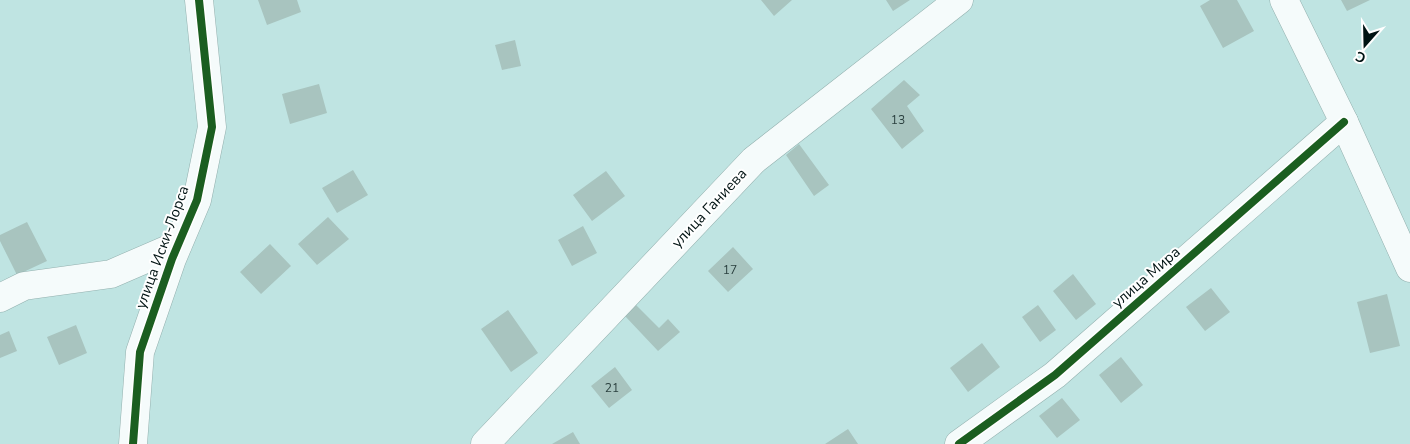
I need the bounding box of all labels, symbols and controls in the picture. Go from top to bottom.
north arrow [1340,20,1390,70]
text: С [1353,46,1368,67]
house number: 13 [891,112,905,128]
street label: улица Ганиева [667,164,751,252]
street label: улица Иски-Лорса [130,183,194,311]
street label: улица Мира [1108,242,1184,312]
house number: 17 [723,262,737,278]
house number: 21 [605,380,619,396]

